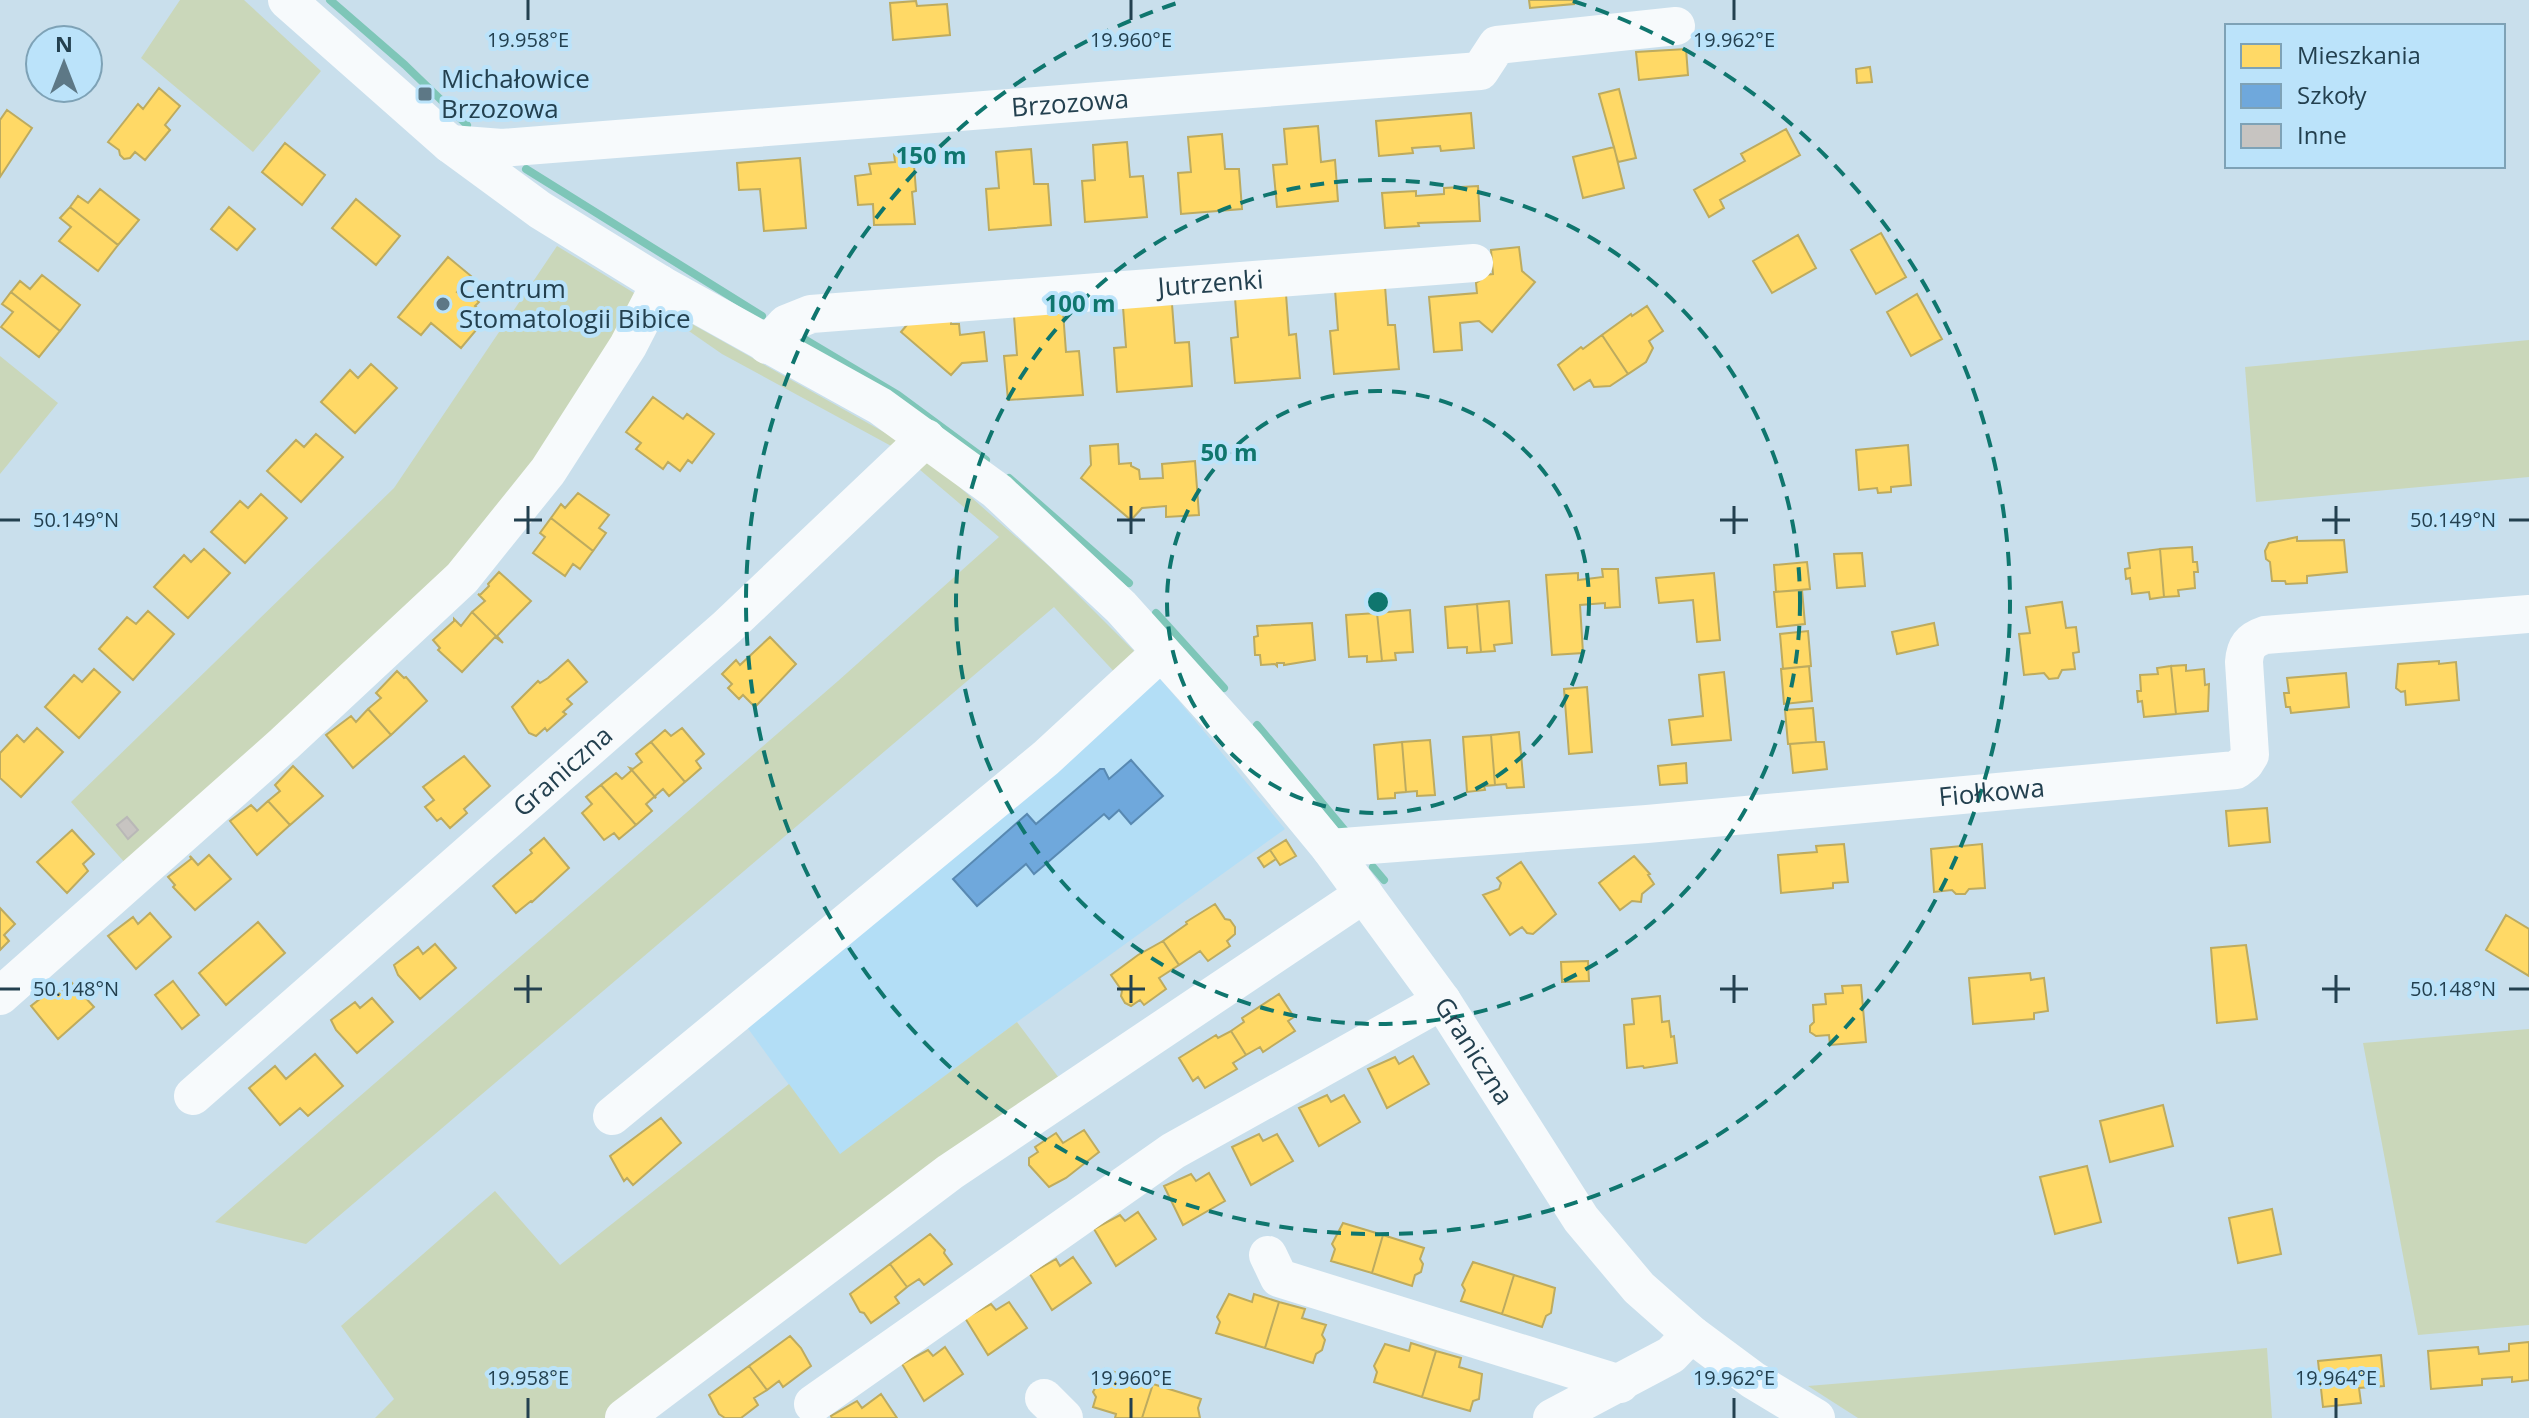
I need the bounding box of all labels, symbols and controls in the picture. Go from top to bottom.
north arrow [24,24,104,104]
legend [2225,24,2505,168]
text: 19.958°E [487,26,569,53]
text: 19.960°E [1090,26,1172,53]
text: 19.962°E [1693,26,1775,53]
text: N [55,28,73,58]
text: Mieszkania [2297,38,2421,71]
place label: Michałowice Brzozowa [441,60,590,126]
text: Szkoły [2297,78,2368,111]
street label: Brzozowa [1010,80,1130,125]
marker: Michałowice Brzozowa [416,85,434,103]
text: Inne [2297,118,2347,151]
text: 150 m [896,138,966,171]
street label: Jutrzenki [1153,260,1265,305]
place label: Centrum Stomatologii Bibice [459,270,691,336]
text: 100 m [1045,286,1115,319]
marker: Centrum Stomatologii Bibice [434,295,452,313]
text: 50 m [1200,435,1258,468]
text: 50.149°N [33,506,119,533]
text: 50.149°N [2410,506,2496,533]
centre of rings [1364,588,1392,616]
street label: Graniczna [504,717,620,824]
street label: Fiołkowa [1937,769,2046,814]
text: 50.148°N [33,975,119,1002]
text: 50.148°N [2410,975,2496,1002]
street label: Graniczna [1427,989,1523,1111]
text: 19.958°E [487,1364,569,1391]
text: 19.960°E [1090,1364,1172,1391]
text: 19.962°E [1693,1364,1775,1391]
text: 19.964°E [2295,1364,2377,1391]

